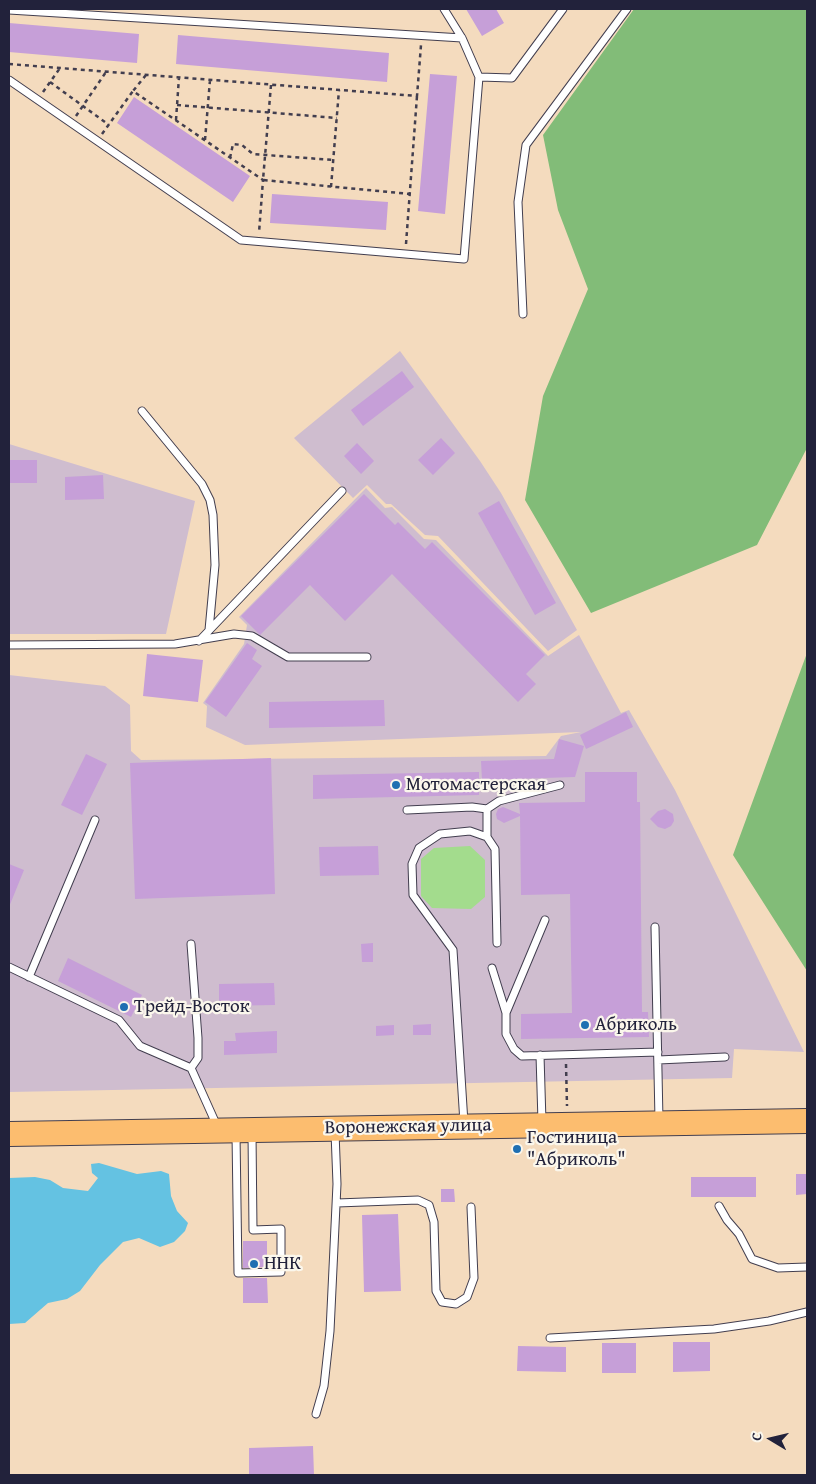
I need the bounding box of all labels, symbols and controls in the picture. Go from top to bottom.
place label: Мотомастерская [406,774,546,796]
marker: Мотомастерская [390,779,402,791]
place label: Трейд-Восток [134,996,250,1018]
marker: Трейд-Восток [118,1001,130,1013]
place label: Абриколь [595,1014,677,1036]
marker: Абриколь [579,1019,591,1031]
street label: Воронежская улица [324,1114,492,1140]
place label: Гостиница "Абриколь" [527,1127,626,1171]
marker: Гостиница "Абриколь" [511,1143,523,1155]
place label: ННК [264,1253,301,1275]
marker: ННК [248,1258,260,1270]
north arrow [746,1414,796,1464]
text: С [746,1431,767,1442]

